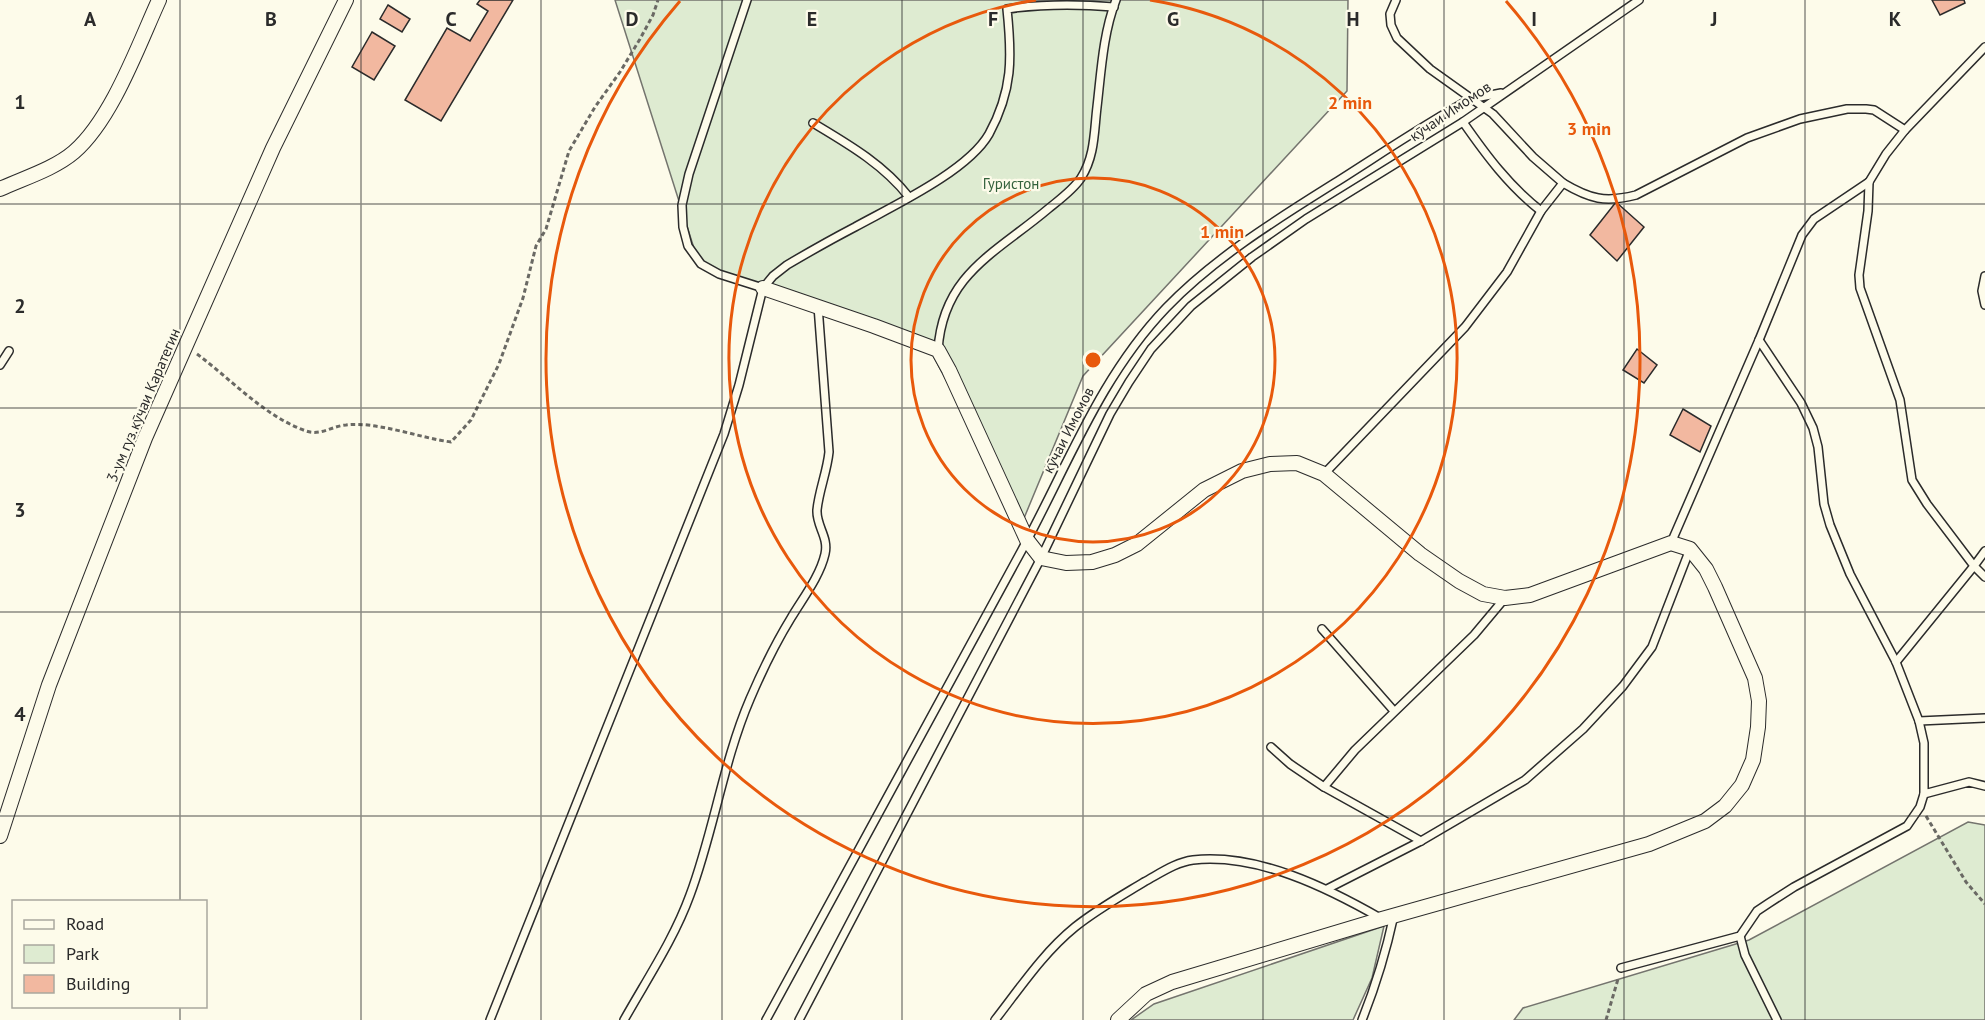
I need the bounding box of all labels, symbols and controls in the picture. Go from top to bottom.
text: A [84,6,97,32]
text: B [265,6,277,32]
text: C [445,6,457,32]
text: D [626,6,639,32]
text: E [807,6,817,32]
text: F [988,6,998,32]
text: G [1167,6,1179,32]
text: H [1346,6,1360,32]
text: I [1531,6,1537,32]
text: J [1710,6,1717,32]
text: K [1889,6,1902,32]
street label: кӯчаи Имомов [1406,77,1494,145]
text: 1 [14,89,26,115]
text: 2 min [1328,91,1372,114]
text: 3 min [1567,117,1611,140]
park label: Гуристон [983,174,1039,193]
text: 1 min [1200,220,1244,243]
text: 2 [14,293,26,319]
street label: 3-ум гуз.кӯчаи Каратегин [102,325,184,485]
centre of rings [1083,350,1103,370]
street label: кӯчаи Имомов [1038,384,1098,476]
text: 3 [14,497,26,523]
text: 4 [14,701,26,727]
legend [12,900,207,1008]
text: Road [66,912,104,935]
text: Park [66,942,99,965]
text: Building [66,972,130,995]

